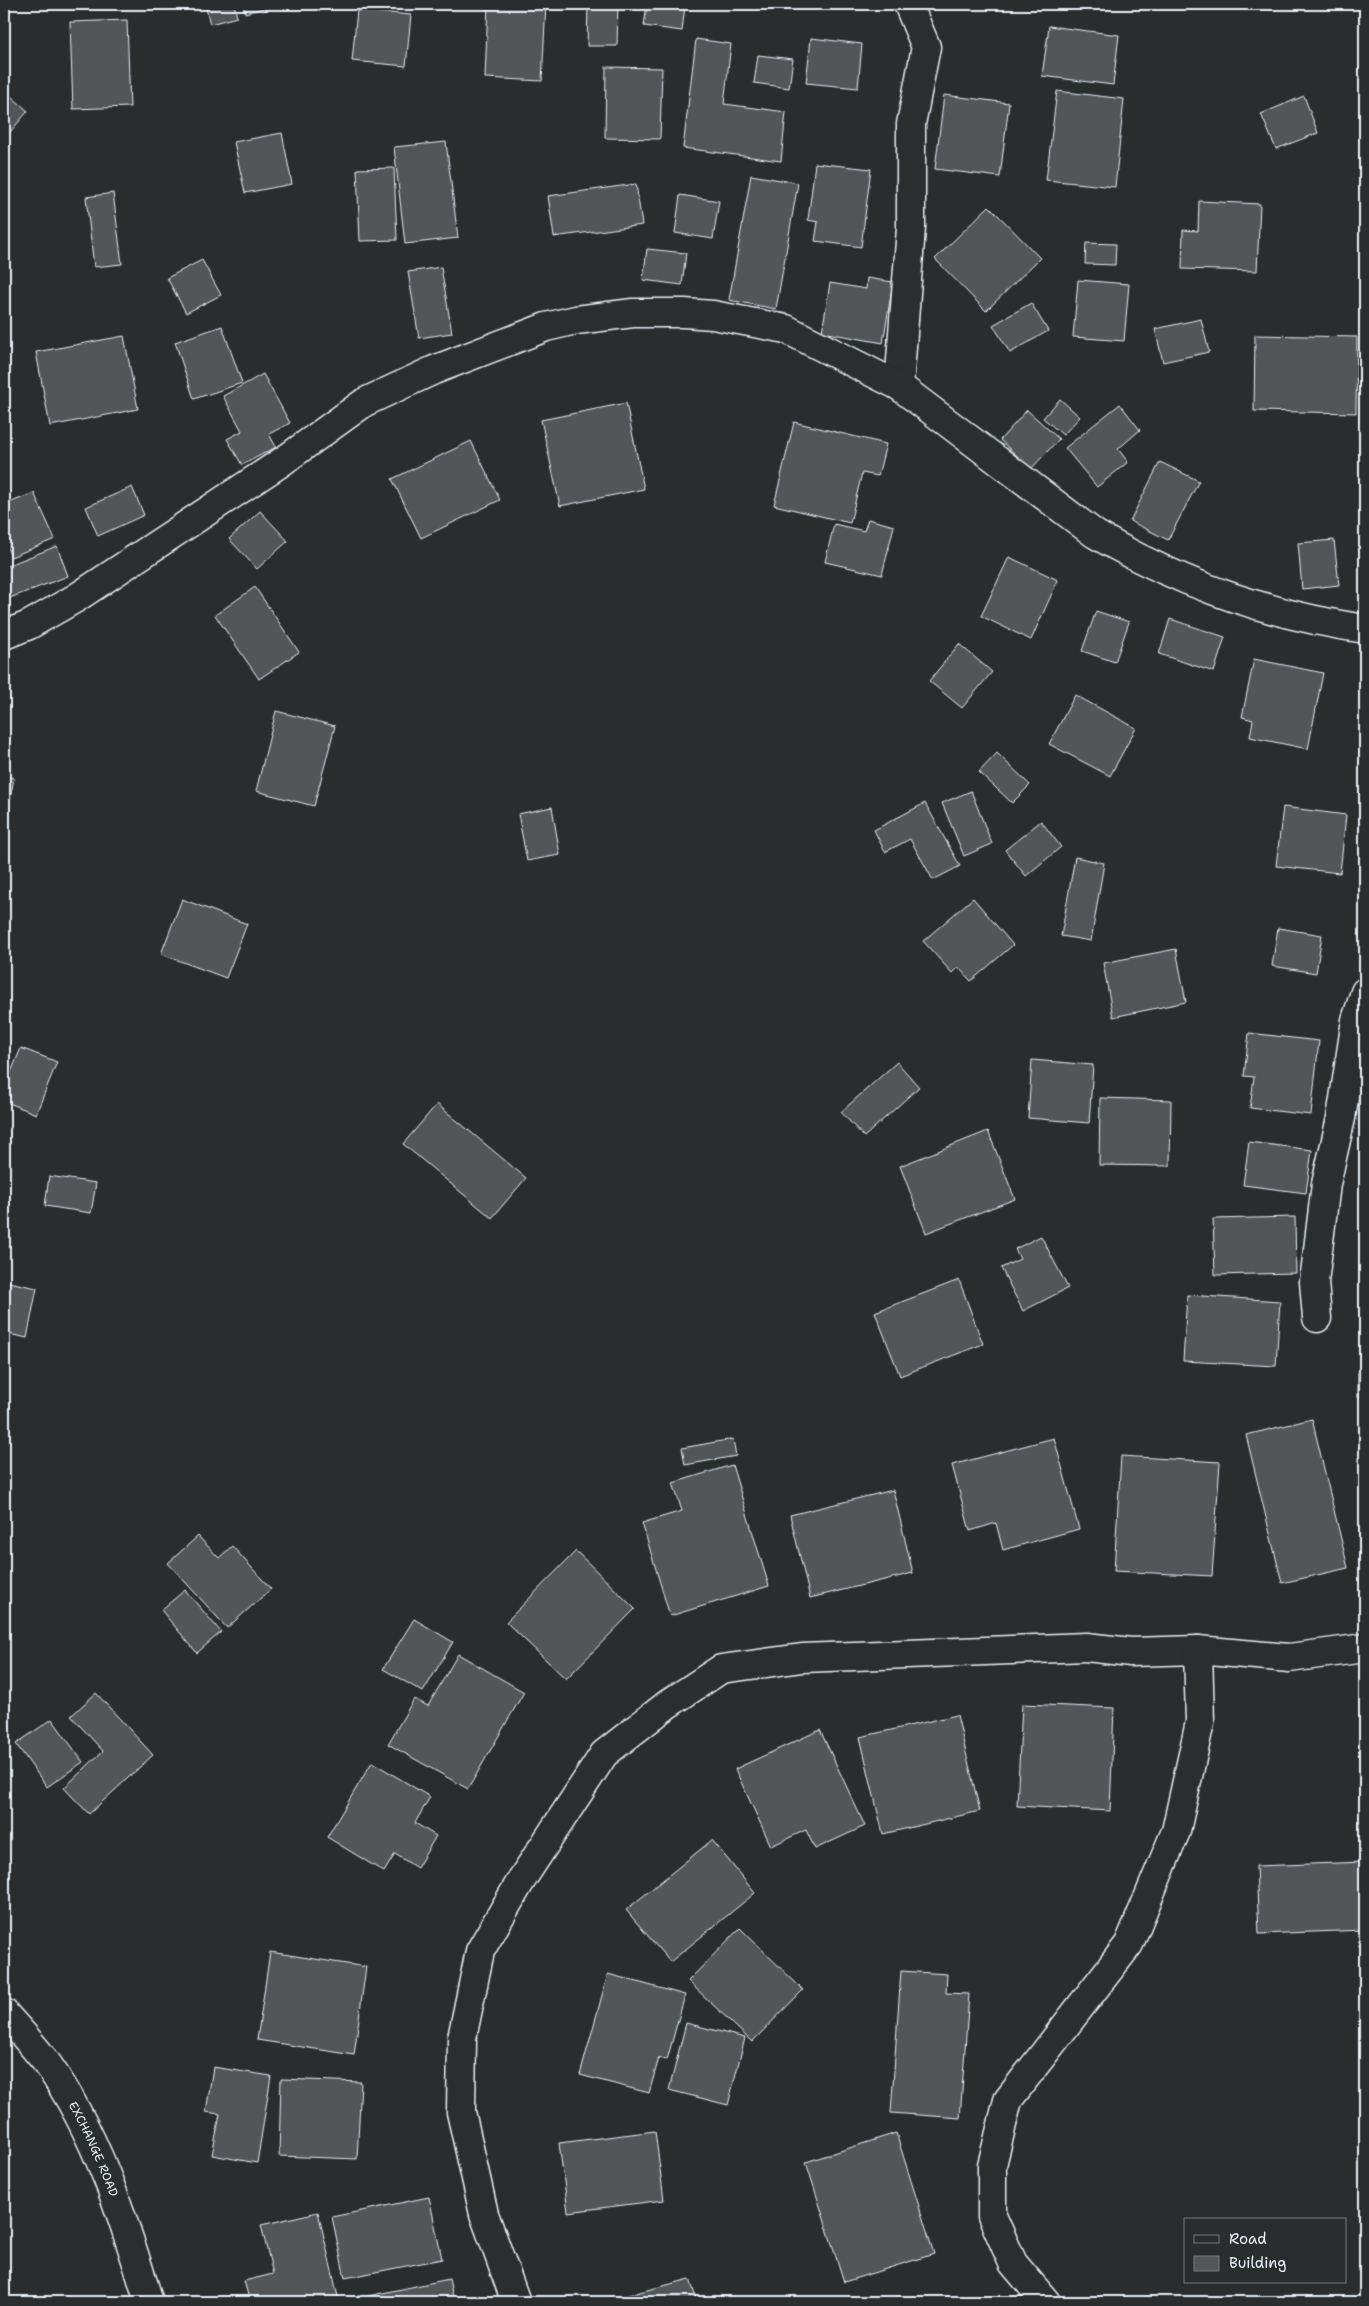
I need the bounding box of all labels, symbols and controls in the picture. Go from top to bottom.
street label: EXCHANGE ROAD [65,2099,122,2199]
legend [1184,2218,1346,2284]
text: Road [1229,2229,1267,2249]
text: Building [1229,2253,1286,2273]

